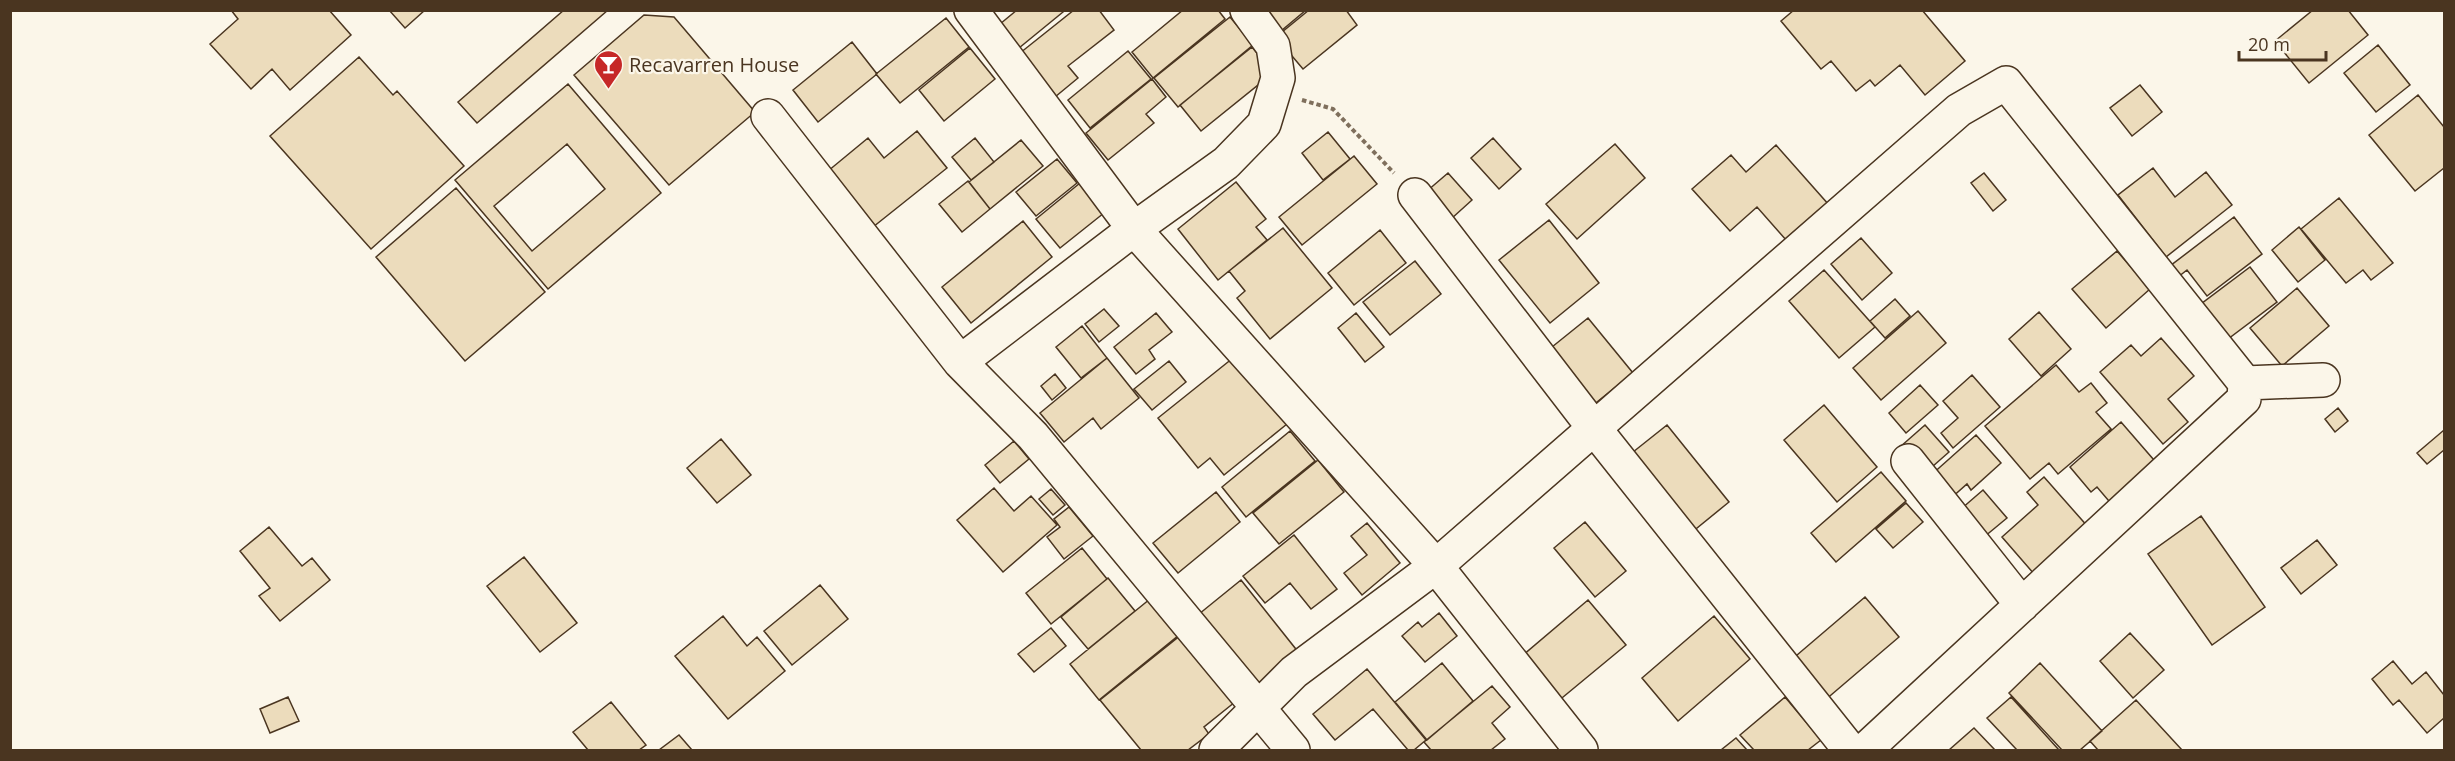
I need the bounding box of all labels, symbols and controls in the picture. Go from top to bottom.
scale bar [2239,24,2326,62]
text: 20 m [2248,32,2290,56]
bar icon: Recavarren House [592,48,624,90]
place label: Recavarren House [629,51,799,78]

